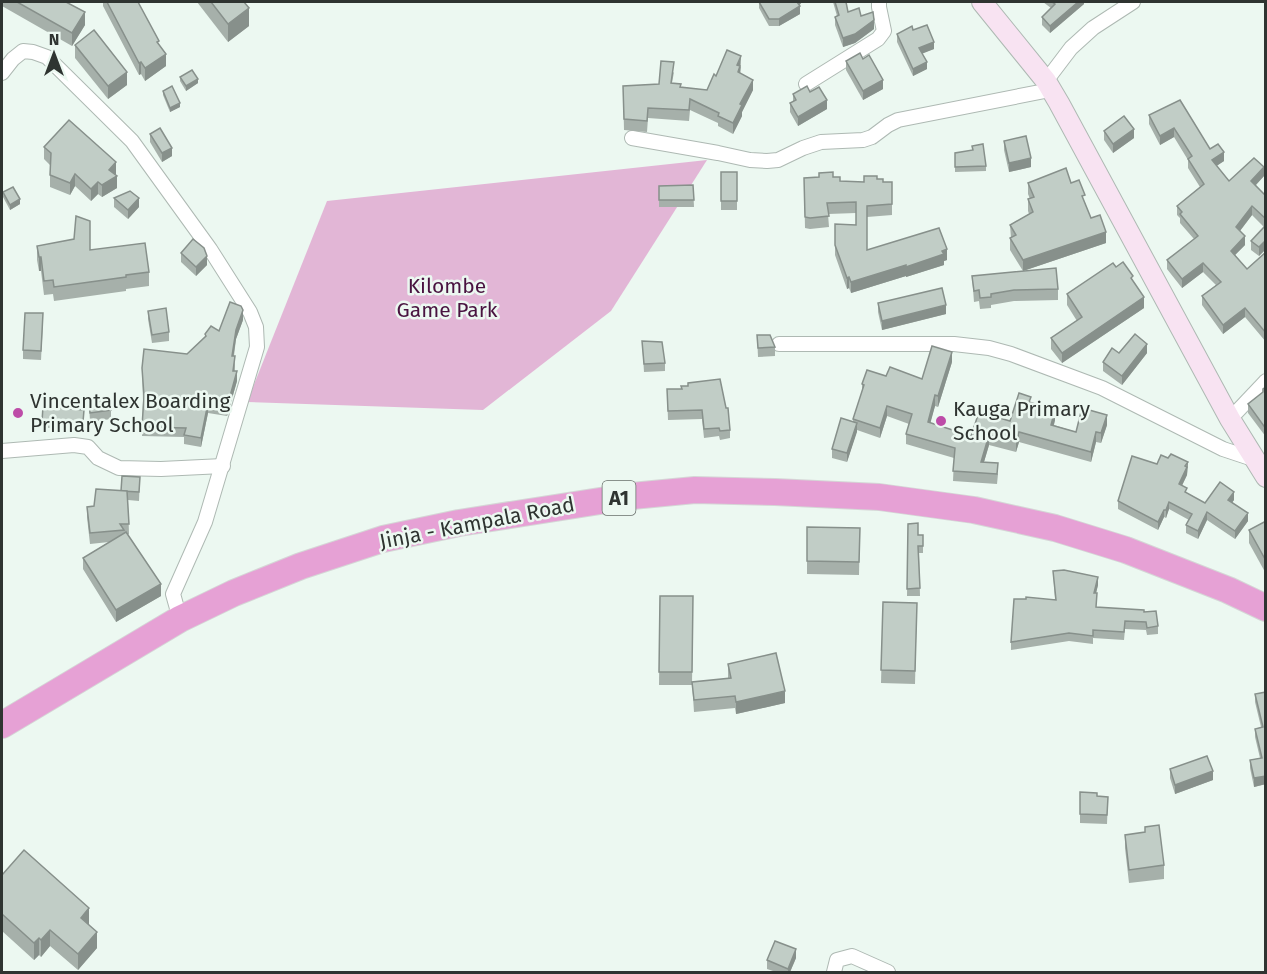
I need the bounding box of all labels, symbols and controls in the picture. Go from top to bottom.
north arrow [24,24,84,84]
text: N [49,30,59,49]
park label: Kilombe Game Park [396,273,498,323]
place label: Vincentalex Boarding Primary School [30,388,230,438]
place label: Kauga Primary School [953,396,1091,446]
marker: Vincentalex Boarding Primary School [11,406,25,420]
marker: Kauga Primary School [934,414,948,428]
road number: A1 [602,481,636,515]
street label: Jinja - Kampala Road [377,491,577,555]

